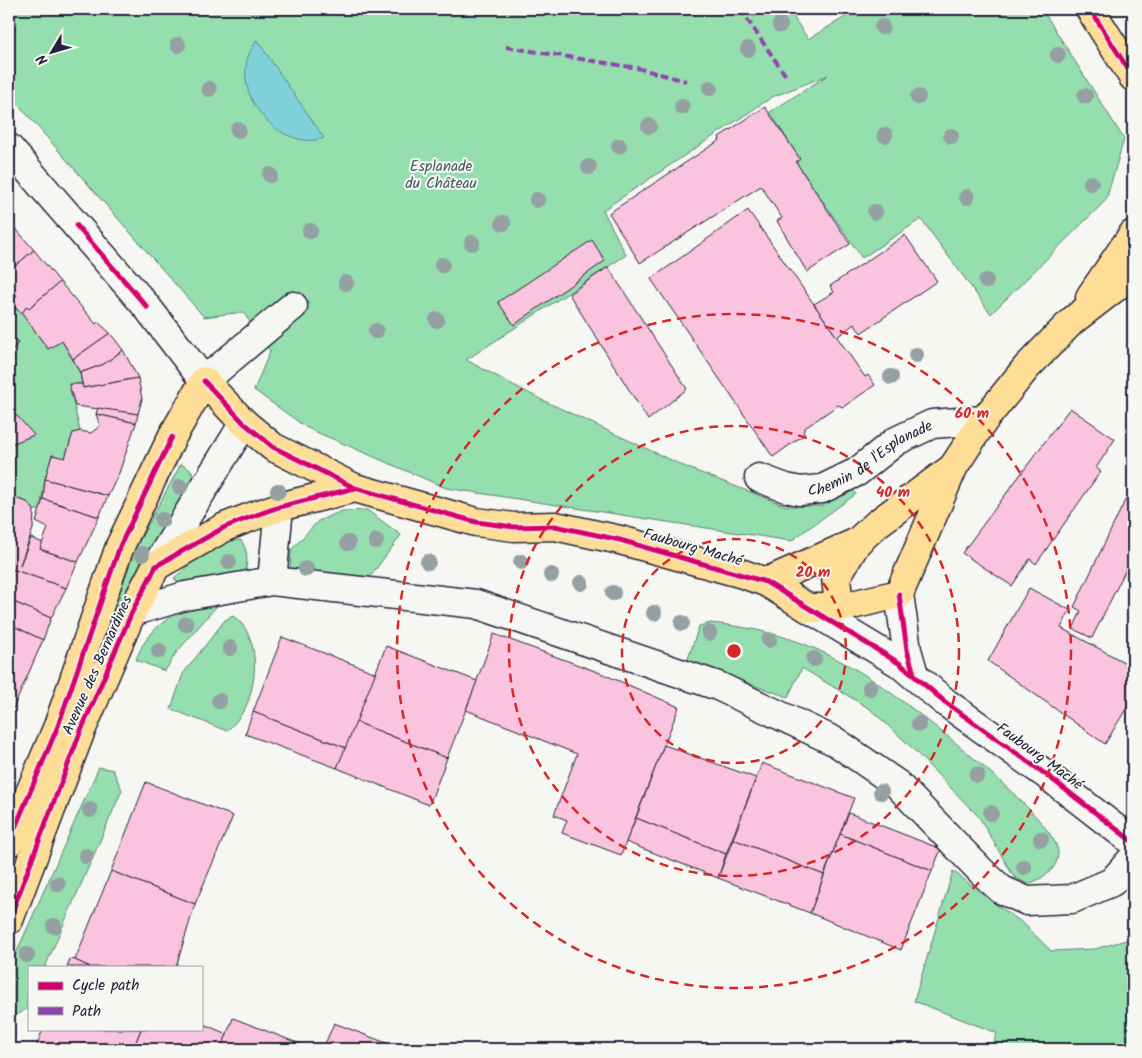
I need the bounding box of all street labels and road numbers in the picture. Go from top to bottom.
street label: Chemin de l'Esplanade [807,414,937,503]
street label: Faubourg Maché [640,522,747,574]
street label: Avenue des Bernardines [56,591,140,739]
street label: Faubourg Maché [991,717,1089,797]

